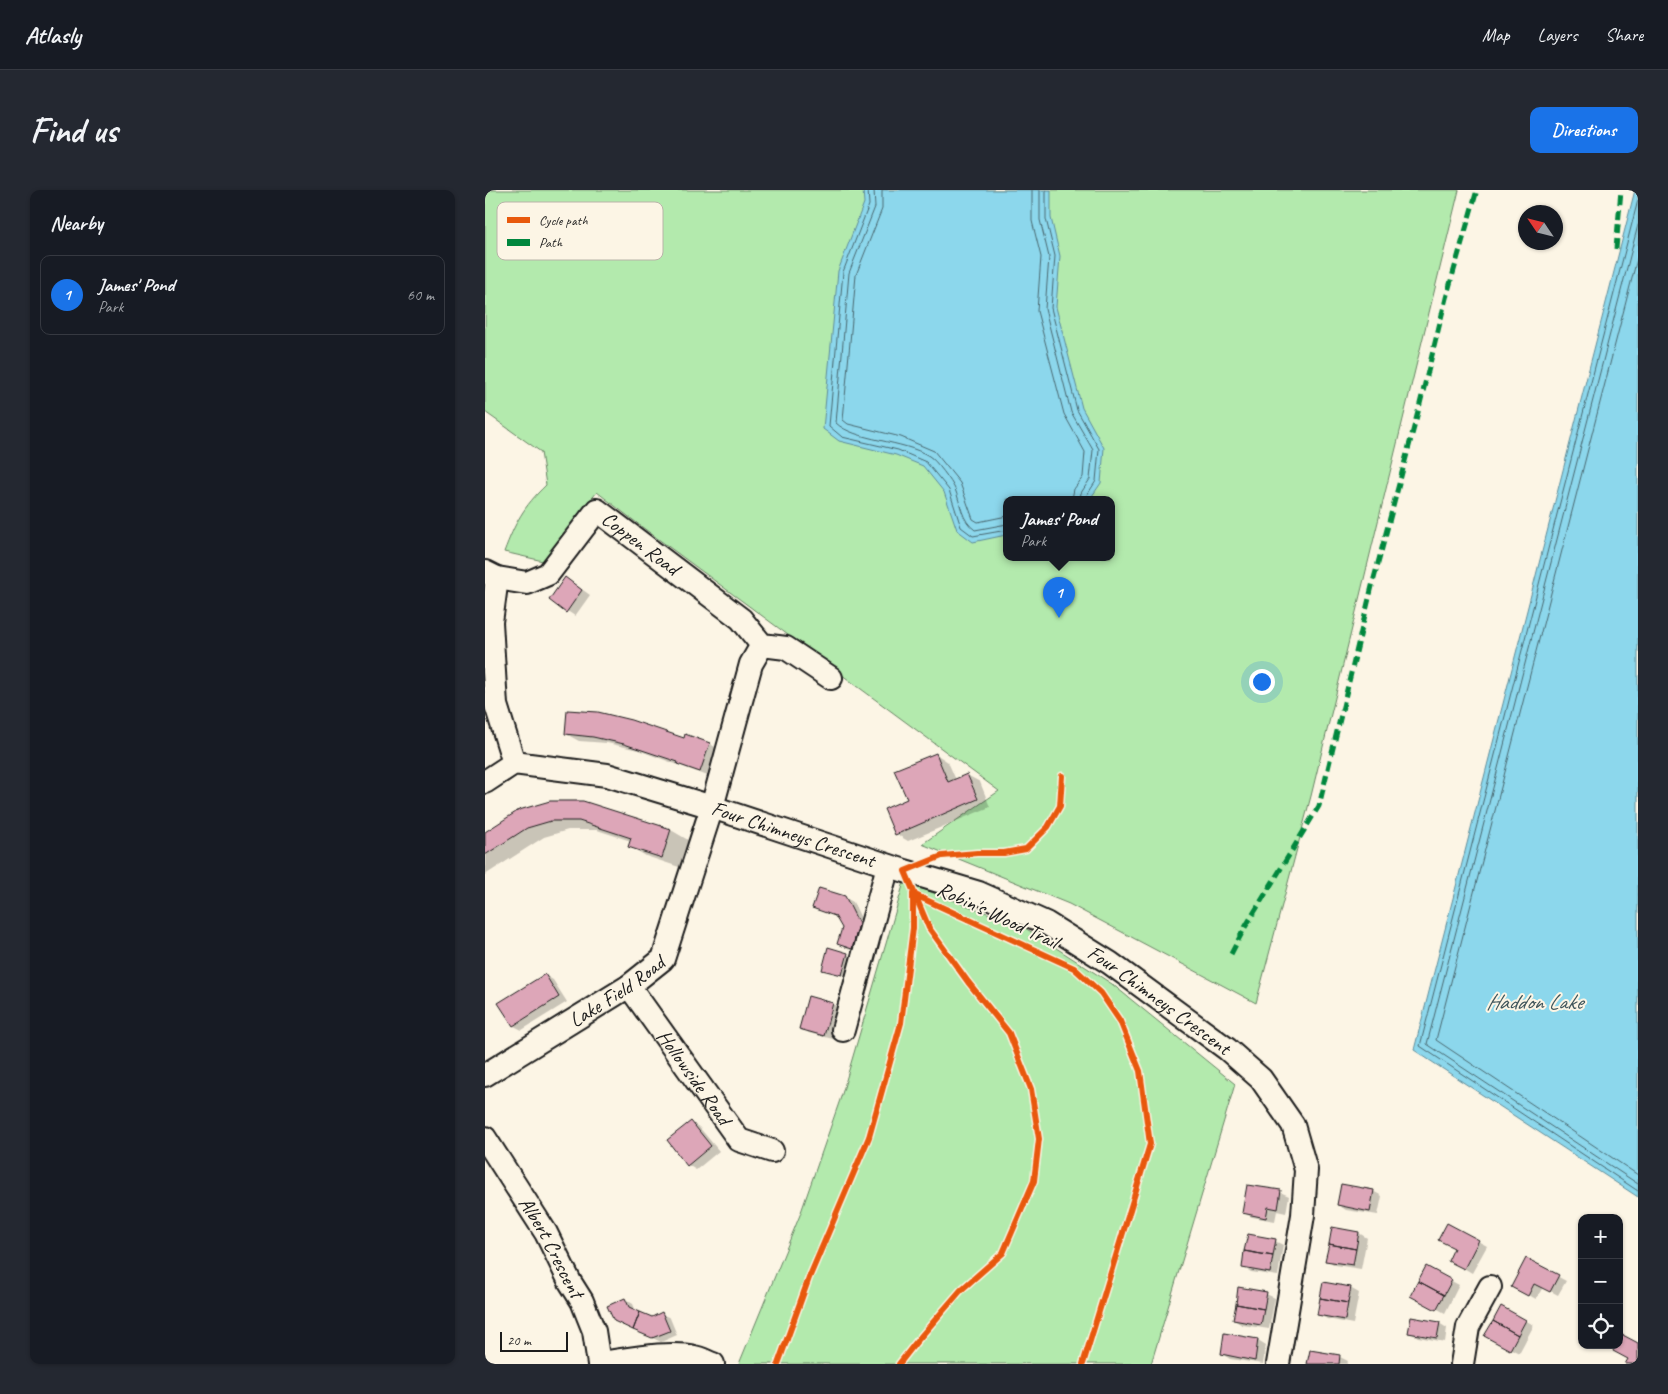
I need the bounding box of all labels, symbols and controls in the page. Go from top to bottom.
text: Atlasly [25,20,81,50]
text: Map [1482,24,1510,46]
text: Layers [1538,24,1577,46]
text: Share [1605,24,1643,46]
button: Directions [1530,107,1638,153]
text: Find us [30,108,117,153]
legend [497,202,663,260]
north arrow [1518,205,1563,250]
text: Nearby [50,210,103,236]
text: Cycle path [539,212,588,229]
text: Path [539,234,563,251]
text: James' Pond [98,273,174,297]
text: 1 [63,285,71,305]
text: 60 m [407,285,434,305]
text: Park [98,297,123,317]
popup [1003,496,1115,561]
street label: Coppen Road [597,505,688,583]
text: James' Pond [1021,507,1097,531]
text: Park [1021,531,1046,551]
pin: 1 [1043,577,1075,618]
your location [1249,669,1275,695]
street label: Four Chimneys Crescent [708,795,880,874]
street label: Robin's Wood Trail [933,876,1066,956]
street label: Four Chimneys Crescent [1083,939,1238,1062]
street label: Lake Field Road [564,948,673,1033]
water label: Haddon Lake [1486,988,1586,1016]
street label: Hollowside Road [651,1024,739,1132]
street label: Albert Crescent [513,1192,591,1305]
map controls [1578,1214,1623,1349]
button: + [1578,1214,1623,1259]
button: − [1578,1259,1623,1304]
button: locate [1578,1304,1623,1349]
scale bar [500,1329,567,1352]
text: 20 m [507,1332,531,1349]

